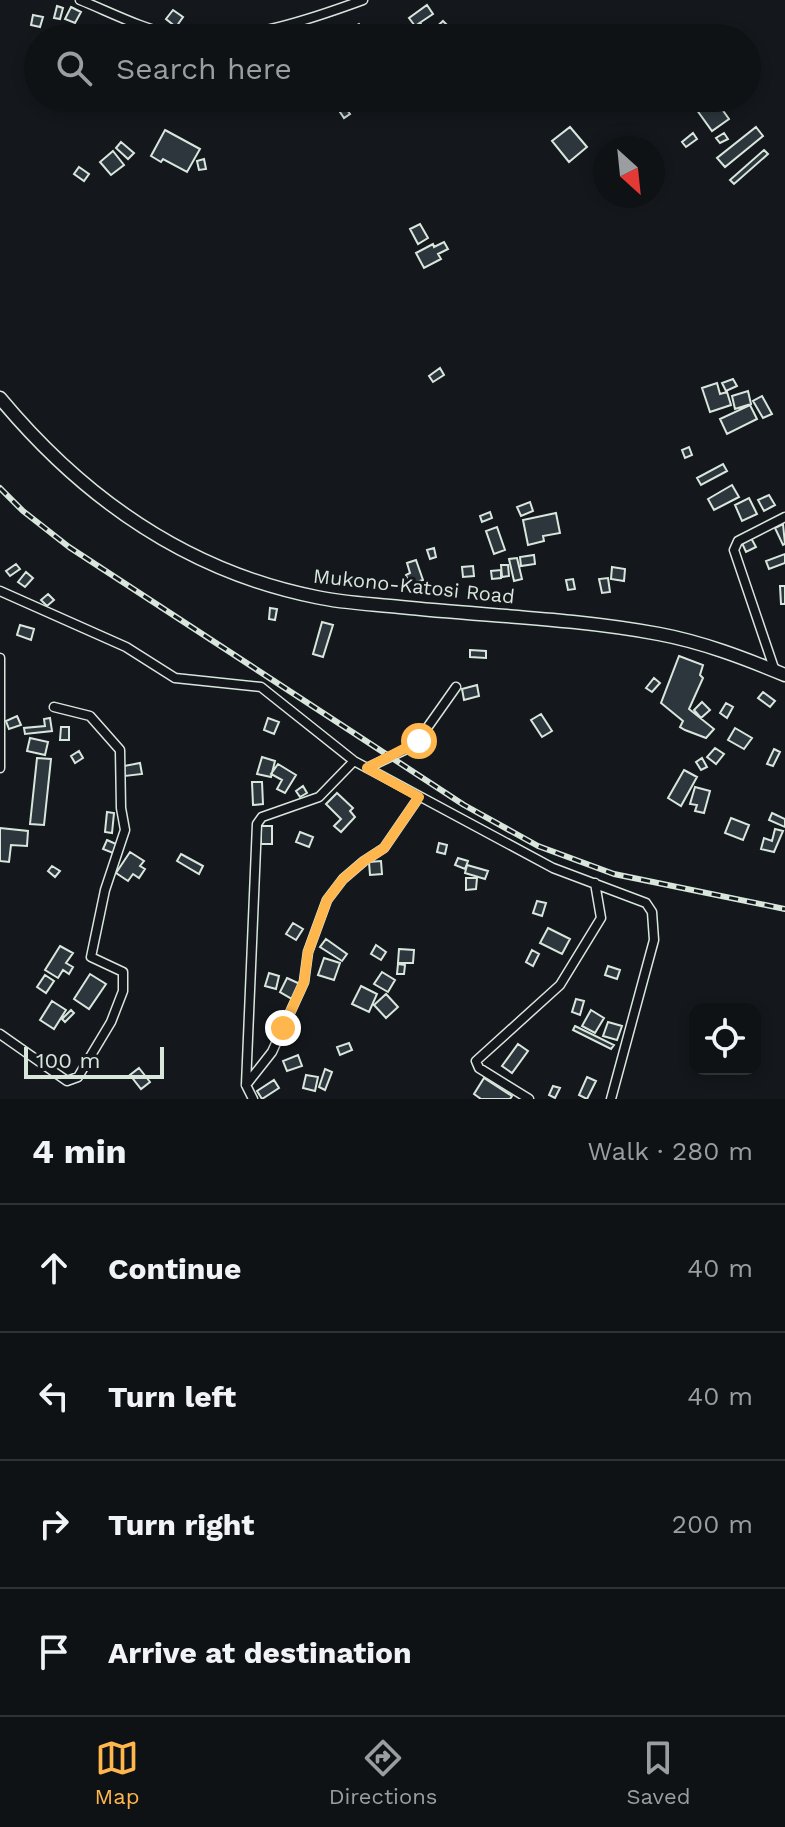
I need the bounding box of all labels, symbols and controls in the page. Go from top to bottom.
search box [24,24,761,112]
icon: search [52,46,96,90]
text: Search here [116,51,292,86]
north arrow [593,136,665,208]
street label: Mukono-Katosi Road [312,563,516,609]
route start [401,723,437,759]
map controls [689,1003,761,1075]
button: locate [689,1003,761,1075]
route end [265,1010,301,1046]
scale bar [24,1043,164,1079]
text: 100 m [36,1048,100,1073]
text: 4 min [32,1131,127,1171]
text: Walk · 280 m [588,1136,753,1166]
icon: ahead [32,1246,76,1290]
text: Continue [108,1251,241,1286]
text: 40 m [687,1253,753,1283]
icon: left [32,1374,76,1418]
text: Turn left [108,1379,236,1414]
text: 40 m [687,1381,753,1411]
icon: right [32,1502,76,1546]
text: Turn right [108,1507,254,1542]
text: 200 m [672,1509,753,1539]
icon: arrive [32,1630,76,1674]
text: Arrive at destination [108,1635,412,1670]
tab: Map [95,1736,139,1809]
tab: Directions [329,1736,437,1809]
tab: Saved [627,1736,690,1809]

